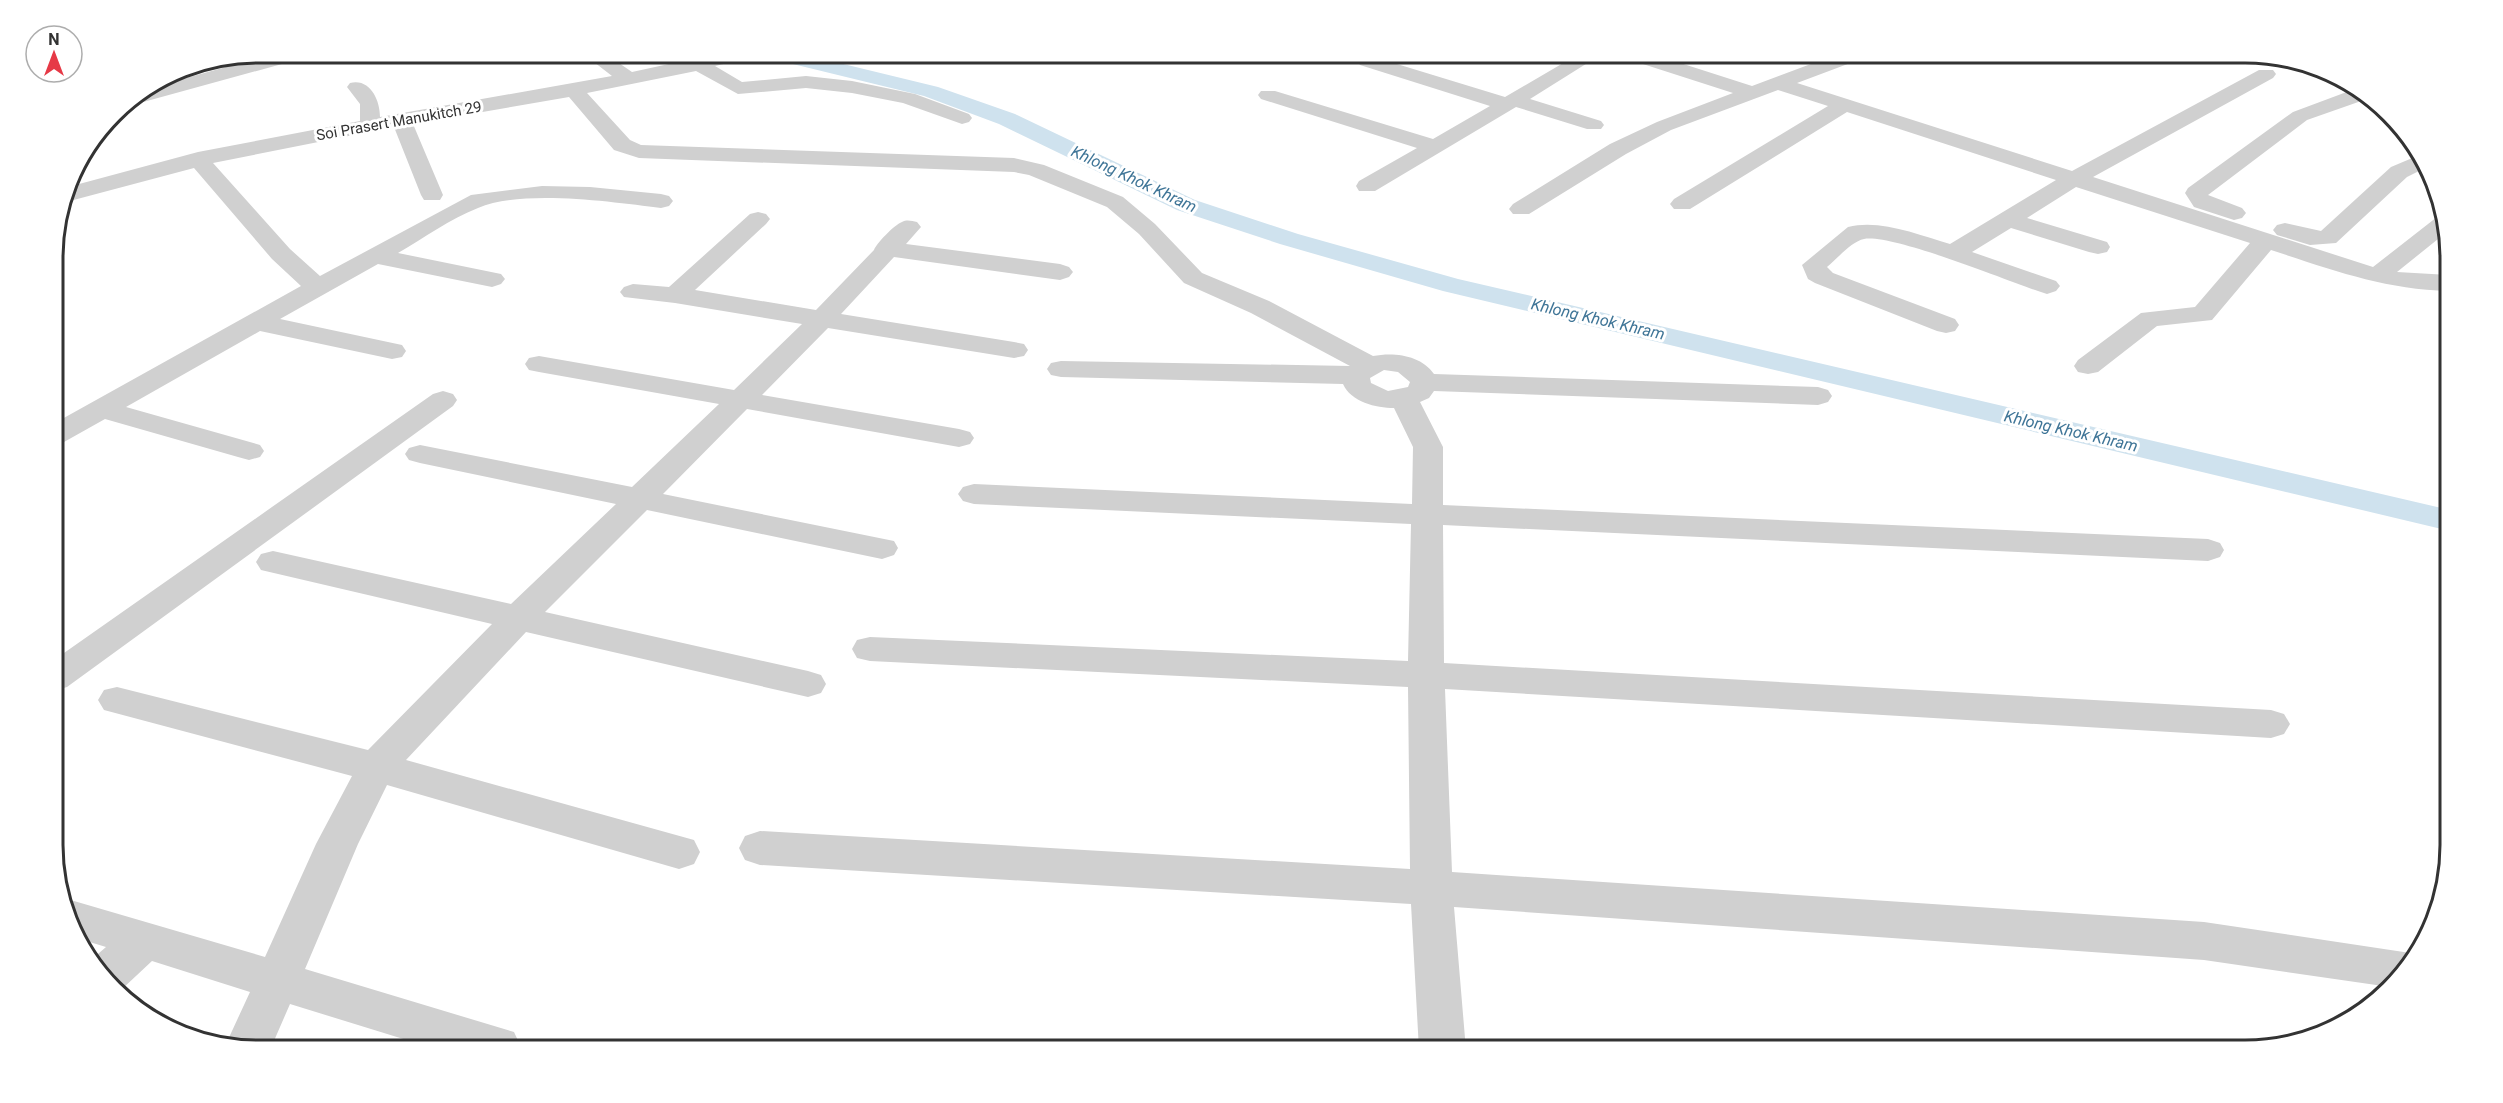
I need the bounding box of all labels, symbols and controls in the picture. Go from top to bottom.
north arrow [24,24,84,84]
text: N [48,30,60,49]
street label: Soi Prasert Manukitch 29 [315,98,483,144]
water label: Khlong Khok Khram [1068,142,1200,216]
water label: Khlong Khok Khram [1529,294,1667,344]
water label: Khlong Khok Khram [2002,406,2140,456]

